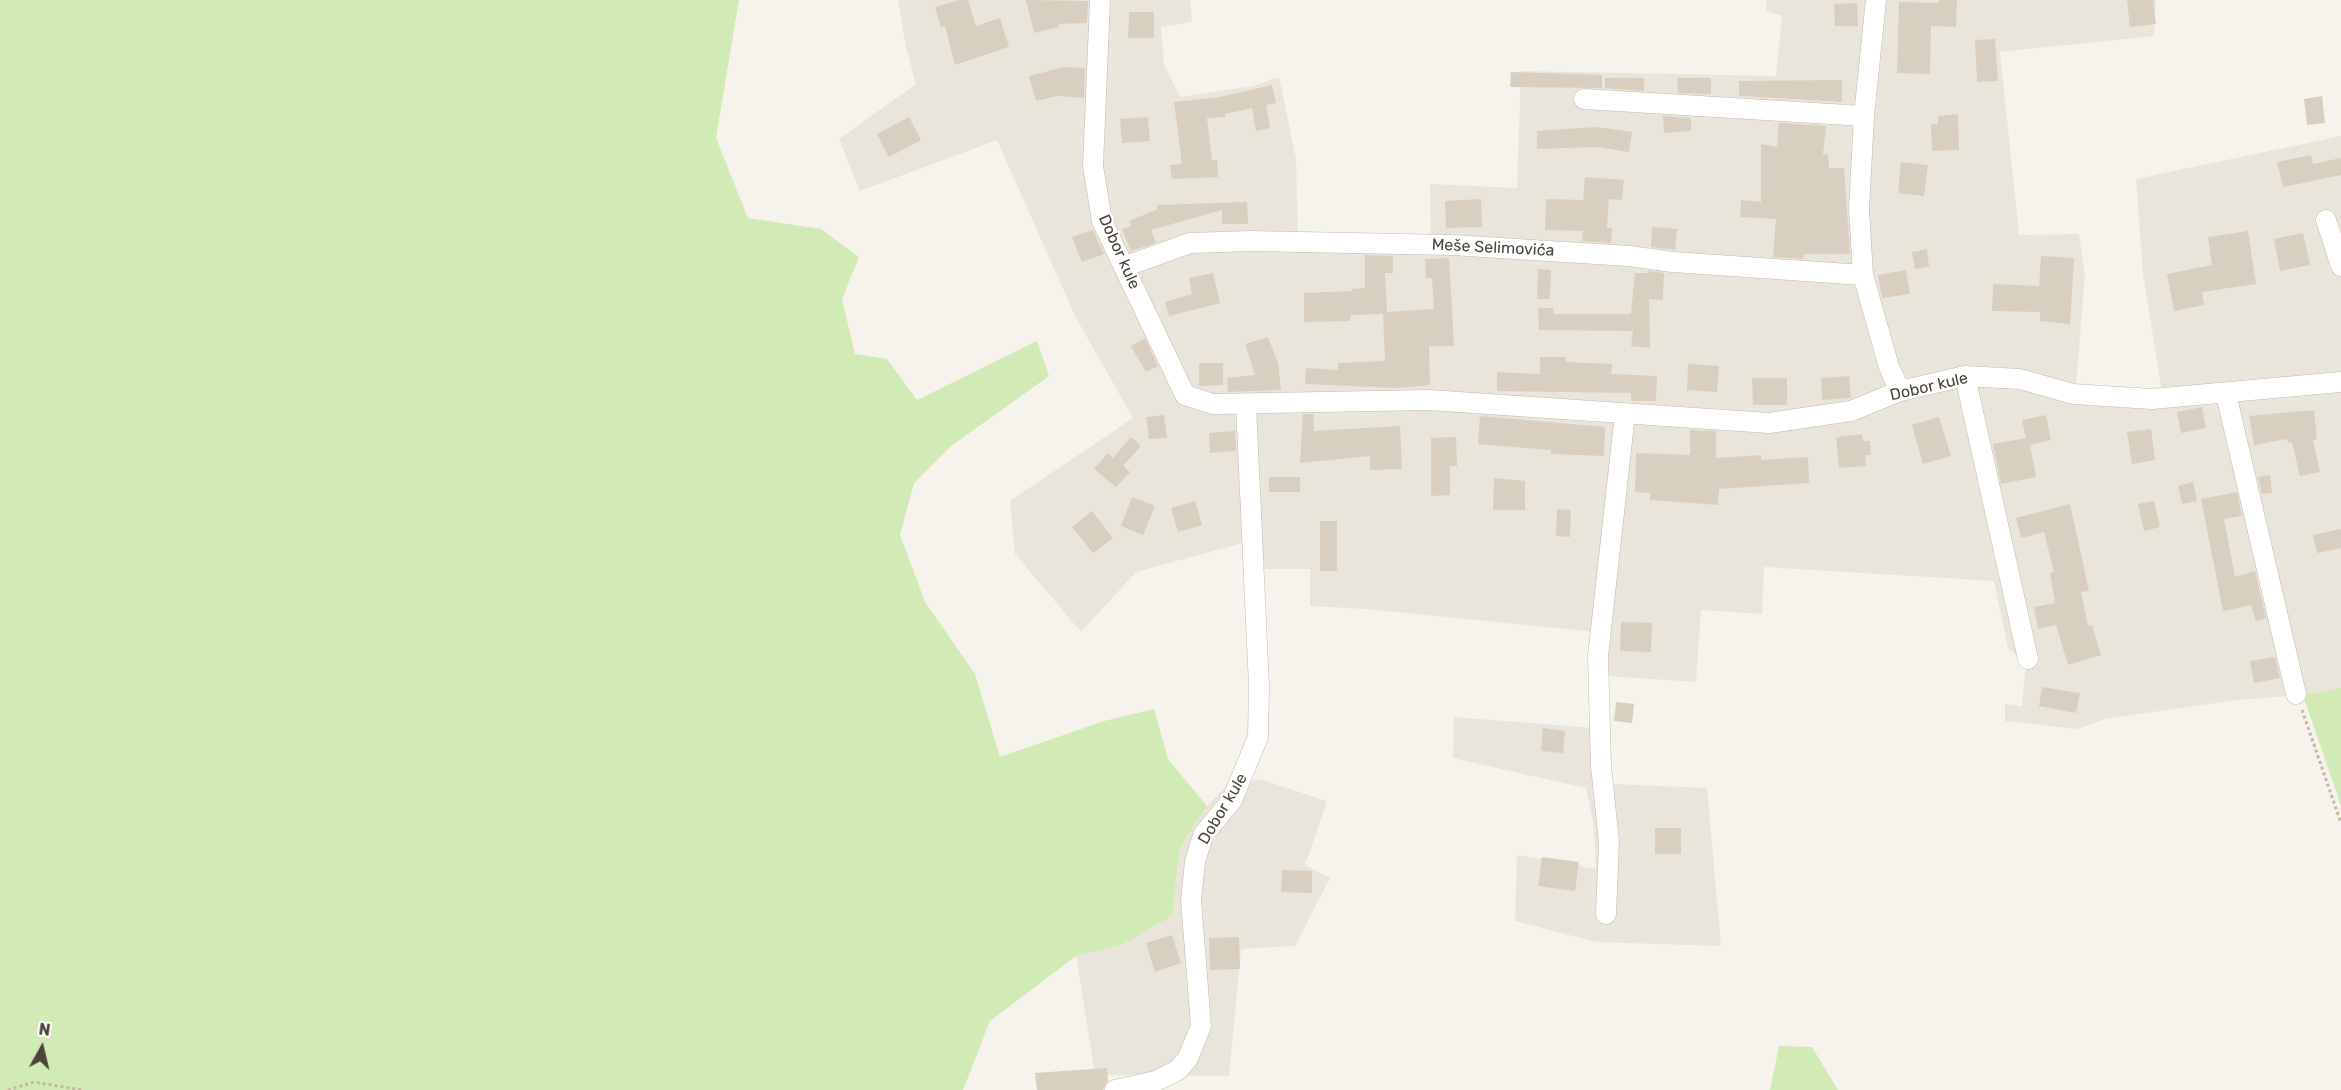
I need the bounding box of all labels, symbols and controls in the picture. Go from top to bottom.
street label: Dobor kule [1094,212,1144,292]
street label: Meše Selimovića [1431,235,1555,261]
street label: Dobor kule [1888,369,1970,405]
street label: Dobor kule [1194,770,1252,848]
north arrow [12,1018,72,1078]
text: N [38,1019,52,1040]

